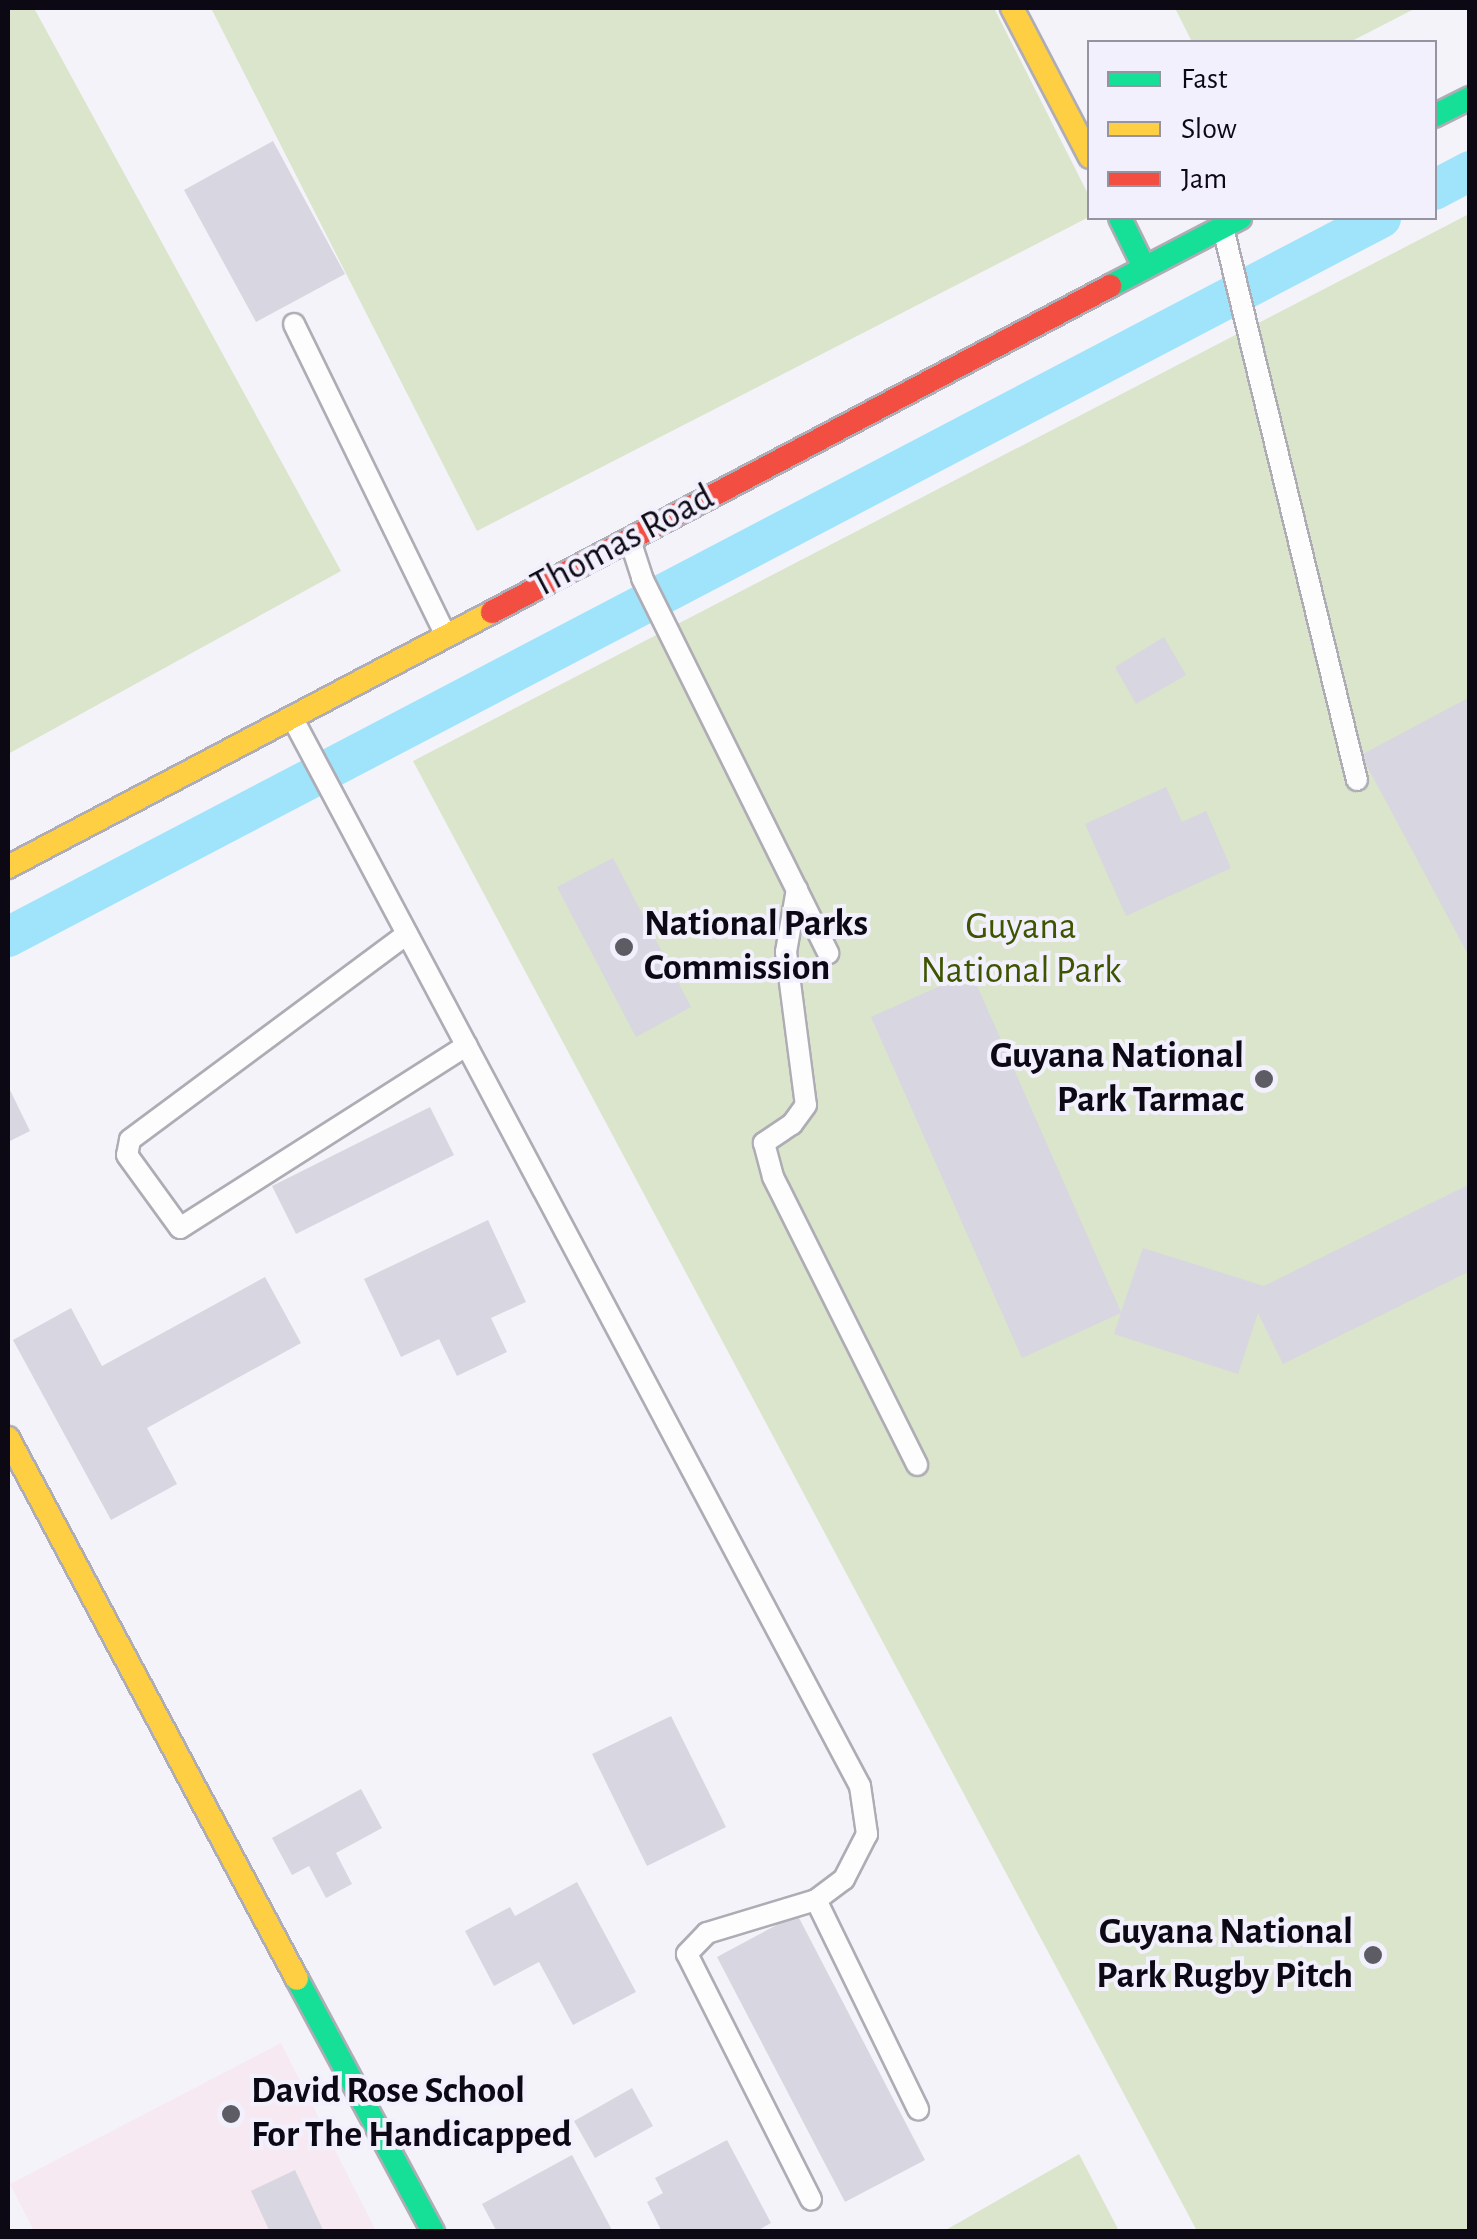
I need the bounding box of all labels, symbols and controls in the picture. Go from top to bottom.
legend [1087,40,1437,220]
text: Fast [1181,64,1228,94]
text: Slow [1181,114,1237,144]
text: Jam [1181,164,1227,194]
street label: Thomas Road [524,475,722,609]
place label: National Parks Commission [644,902,868,992]
park label: Guyana National Park [921,905,1121,994]
marker: National Parks Commission [613,936,635,958]
place label: Guyana National Park Tarmac [990,1034,1244,1124]
marker: Guyana National Park Tarmac [1253,1068,1275,1090]
place label: Guyana National Park Rugby Pitch [1096,1910,1353,2000]
marker: Guyana National Park Rugby Pitch [1362,1944,1384,1966]
place label: David Rose School For The Handicapped [251,2069,572,2158]
marker: David Rose School For The Handicapped [220,2103,242,2125]

